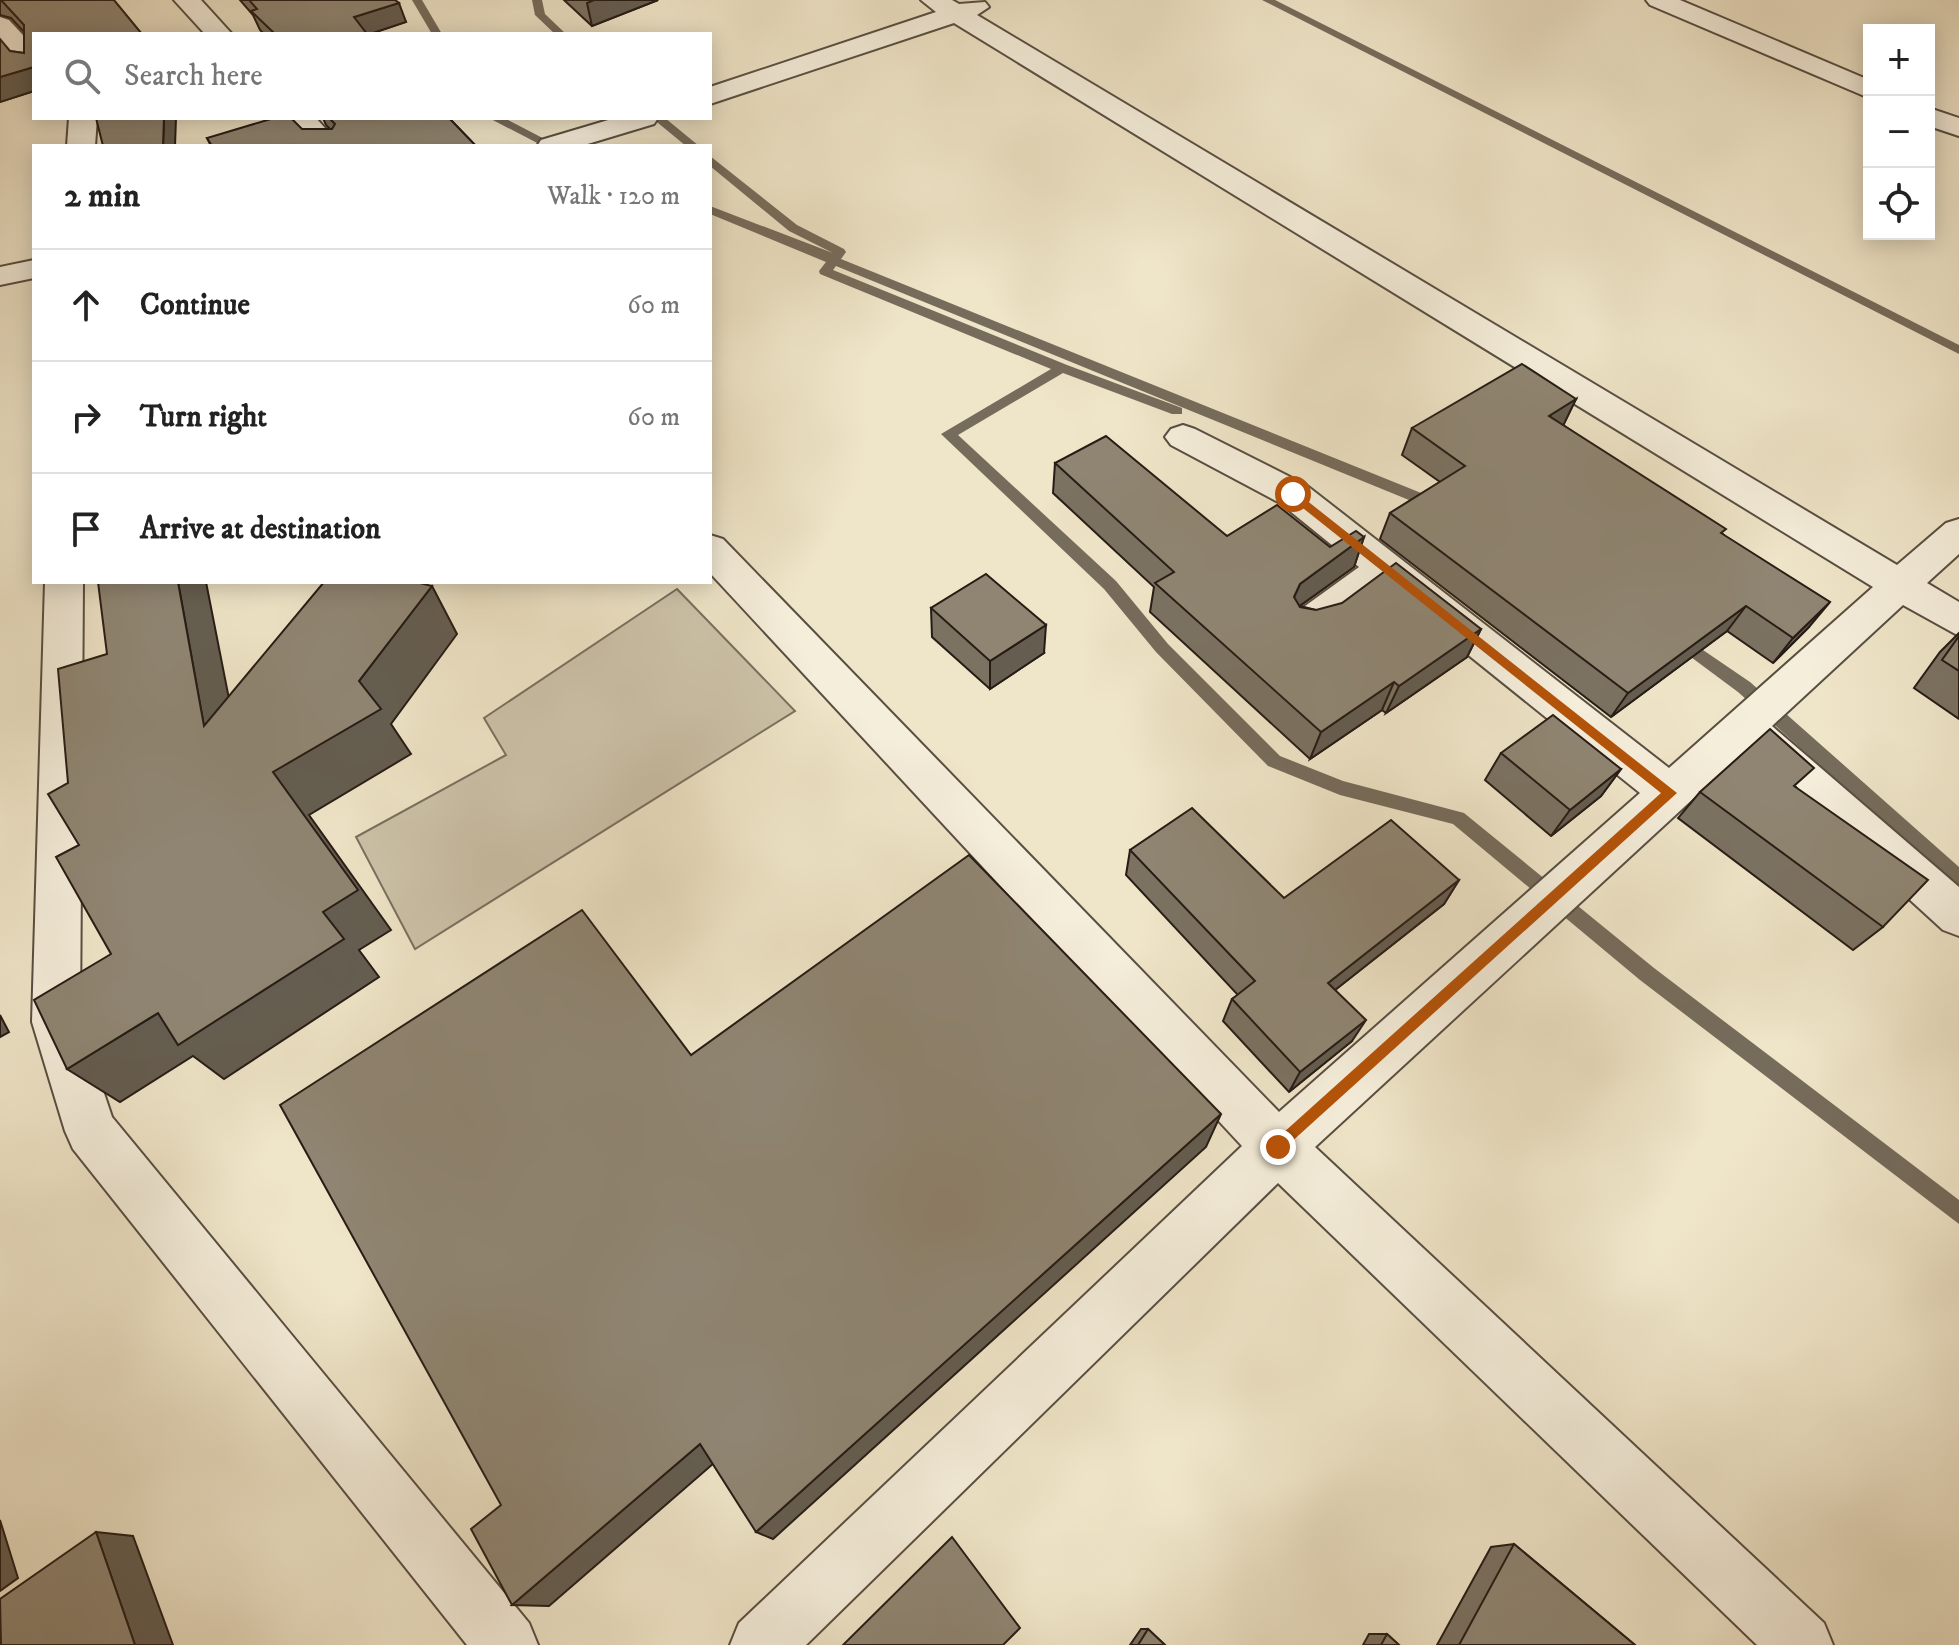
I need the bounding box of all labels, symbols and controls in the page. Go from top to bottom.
map controls [1863,24,1935,240]
button: + [1863,24,1935,96]
search box [32,32,712,120]
icon: search [60,54,104,98]
text: Search here [124,58,263,95]
button: − [1863,96,1935,168]
button: locate [1863,168,1935,240]
text: 2 min [64,175,140,217]
text: Walk · 120 m [547,180,680,213]
icon: ahead [64,283,108,327]
text: Continue [140,287,250,324]
text: 60 m [627,289,680,322]
icon: right [64,395,108,439]
text: Turn right [140,399,267,436]
text: 60 m [627,401,680,434]
route start [1275,476,1311,512]
icon: arrive [64,507,108,551]
text: Arrive at destination [140,511,381,548]
route end [1260,1129,1296,1165]

